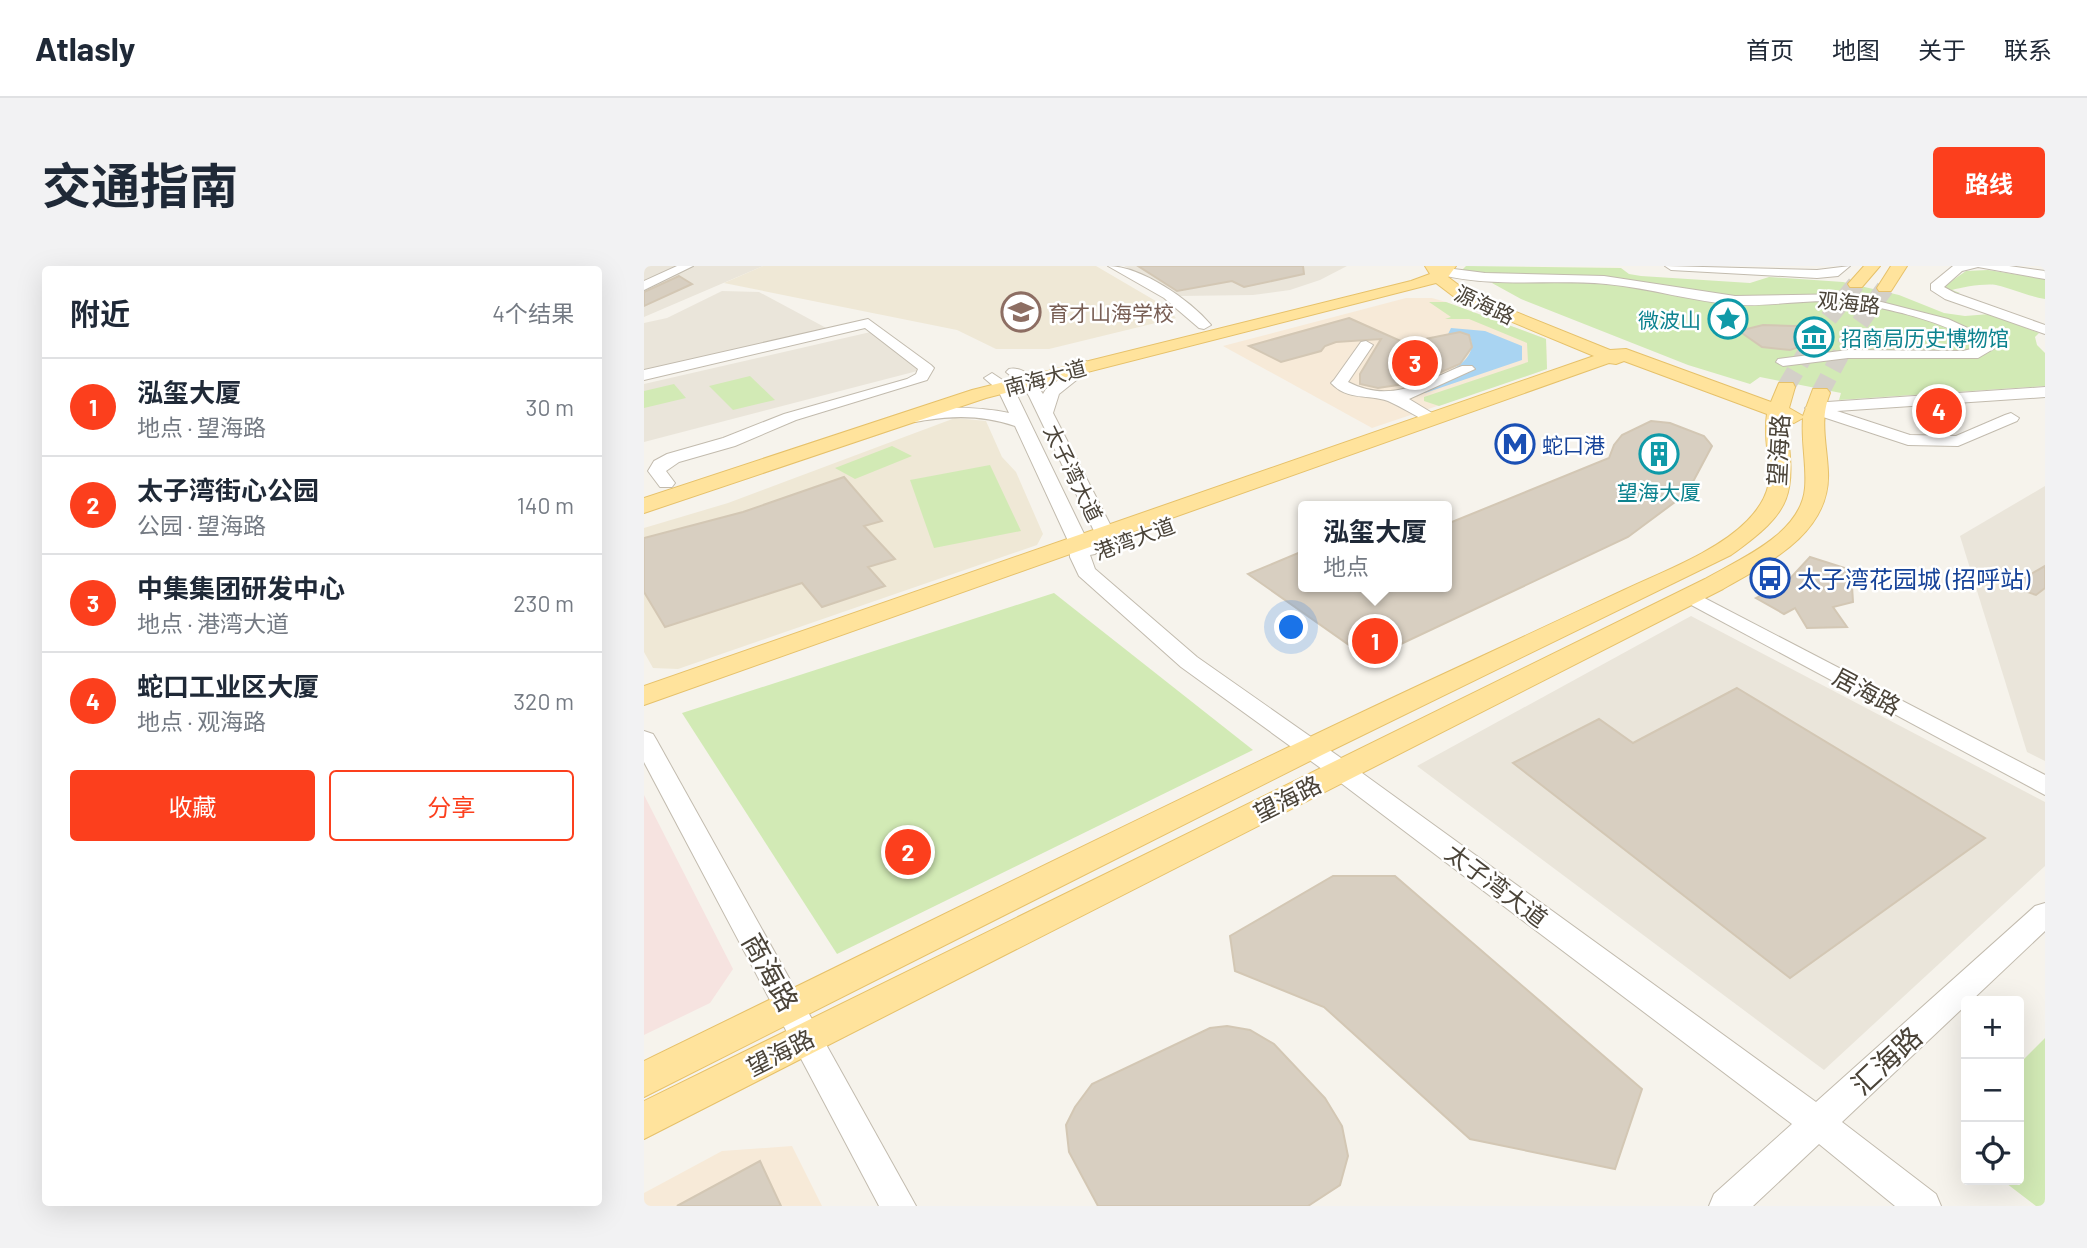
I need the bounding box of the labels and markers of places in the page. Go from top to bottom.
school or university icon: 育才山海学校 [1000,291,1042,333]
place icon: 微波山 [1707,298,1749,340]
place label: 育才山海学校 [1048,300,1174,325]
place label: 微波山 [1638,307,1701,332]
museum icon: 招商局历史博物馆 [1793,316,1835,358]
place label: 招商局历史博物馆 [1841,325,2009,350]
pin: 3 [1392,337,1438,389]
pin: 4 [1916,385,1962,437]
metro station icon: 蛇口港 [1494,423,1536,465]
place label: 蛇口港 [1542,432,1605,457]
building icon: 望海大厦 [1638,433,1680,475]
place label: 望海大厦 [1617,479,1701,504]
bus stop icon: 太子湾花园城 (招呼站) [1749,557,1791,599]
place label: 太子湾花园城 (招呼站) [1797,564,2031,593]
pin: 1 [1352,615,1398,667]
pin: 2 [885,826,931,878]

